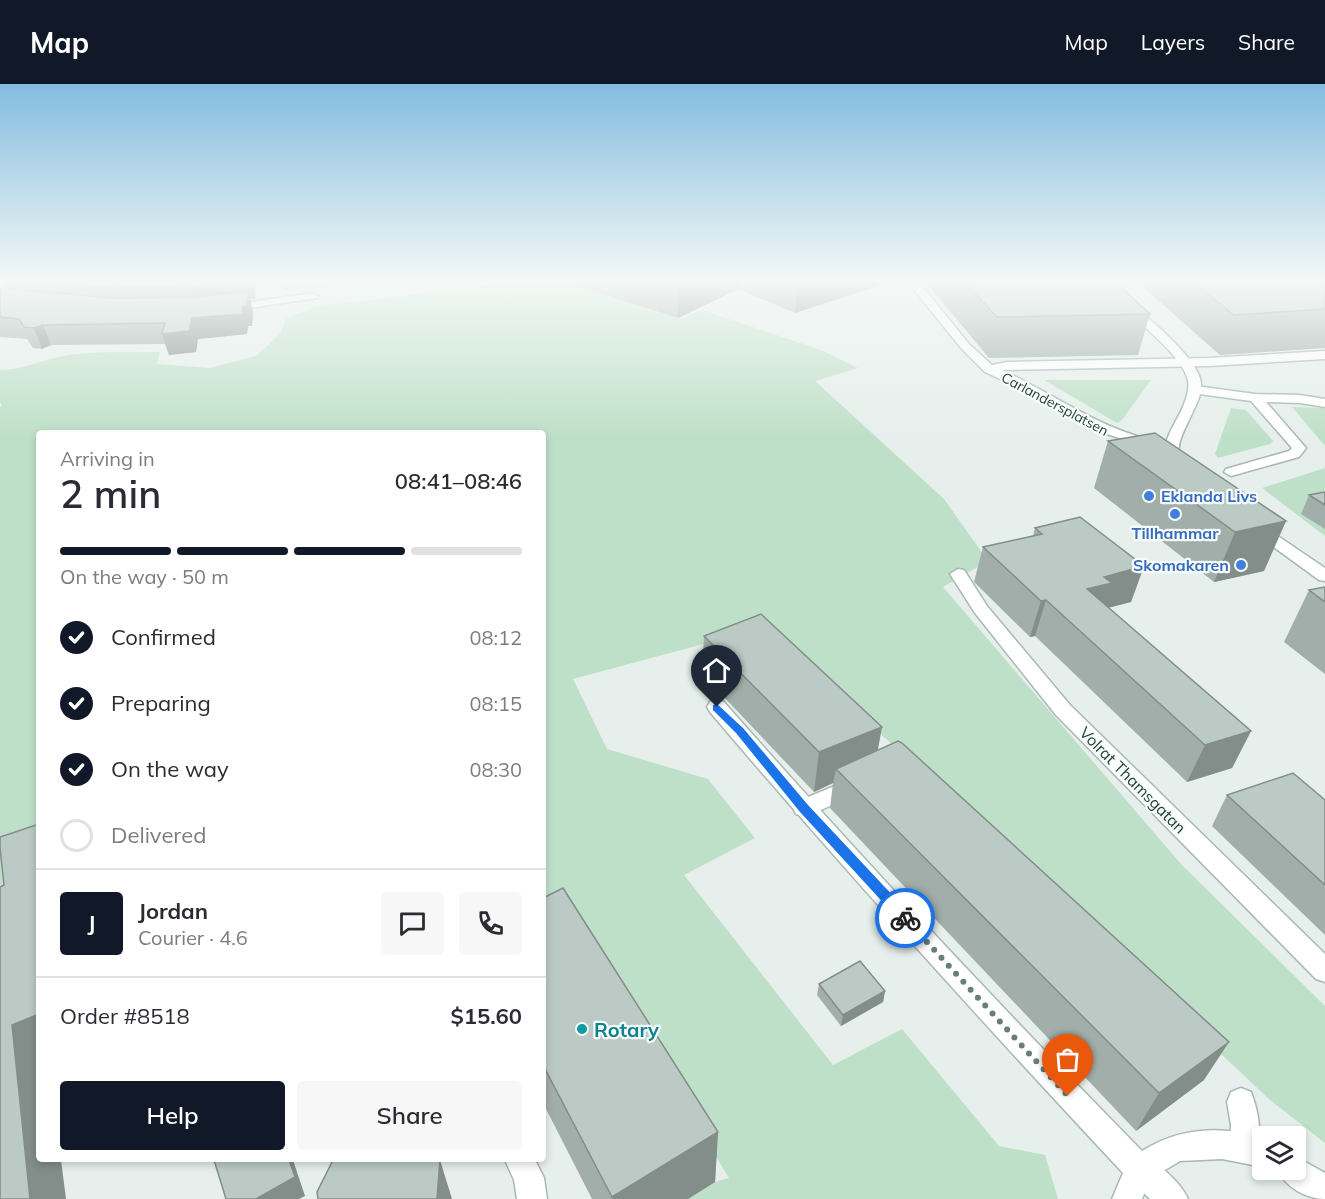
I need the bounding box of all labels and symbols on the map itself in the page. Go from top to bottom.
street label: Carlandersplatsen [998,368,1112,440]
place label: Eklanda Livs [1161,486,1257,506]
marker: Eklanda Livs [1142,489,1156,503]
marker: Tillhammar [1168,507,1182,521]
place label: Tillhammar [1132,523,1219,543]
place label: Skomakaren [1133,555,1229,575]
marker: Skomakaren [1234,558,1248,572]
pin [691,645,742,707]
street label: Volrat Thamsgatan [1075,722,1191,838]
courier [875,888,935,948]
place label: Rotary [594,1017,659,1042]
marker: Rotary [575,1022,589,1036]
pin [1042,1034,1093,1096]

